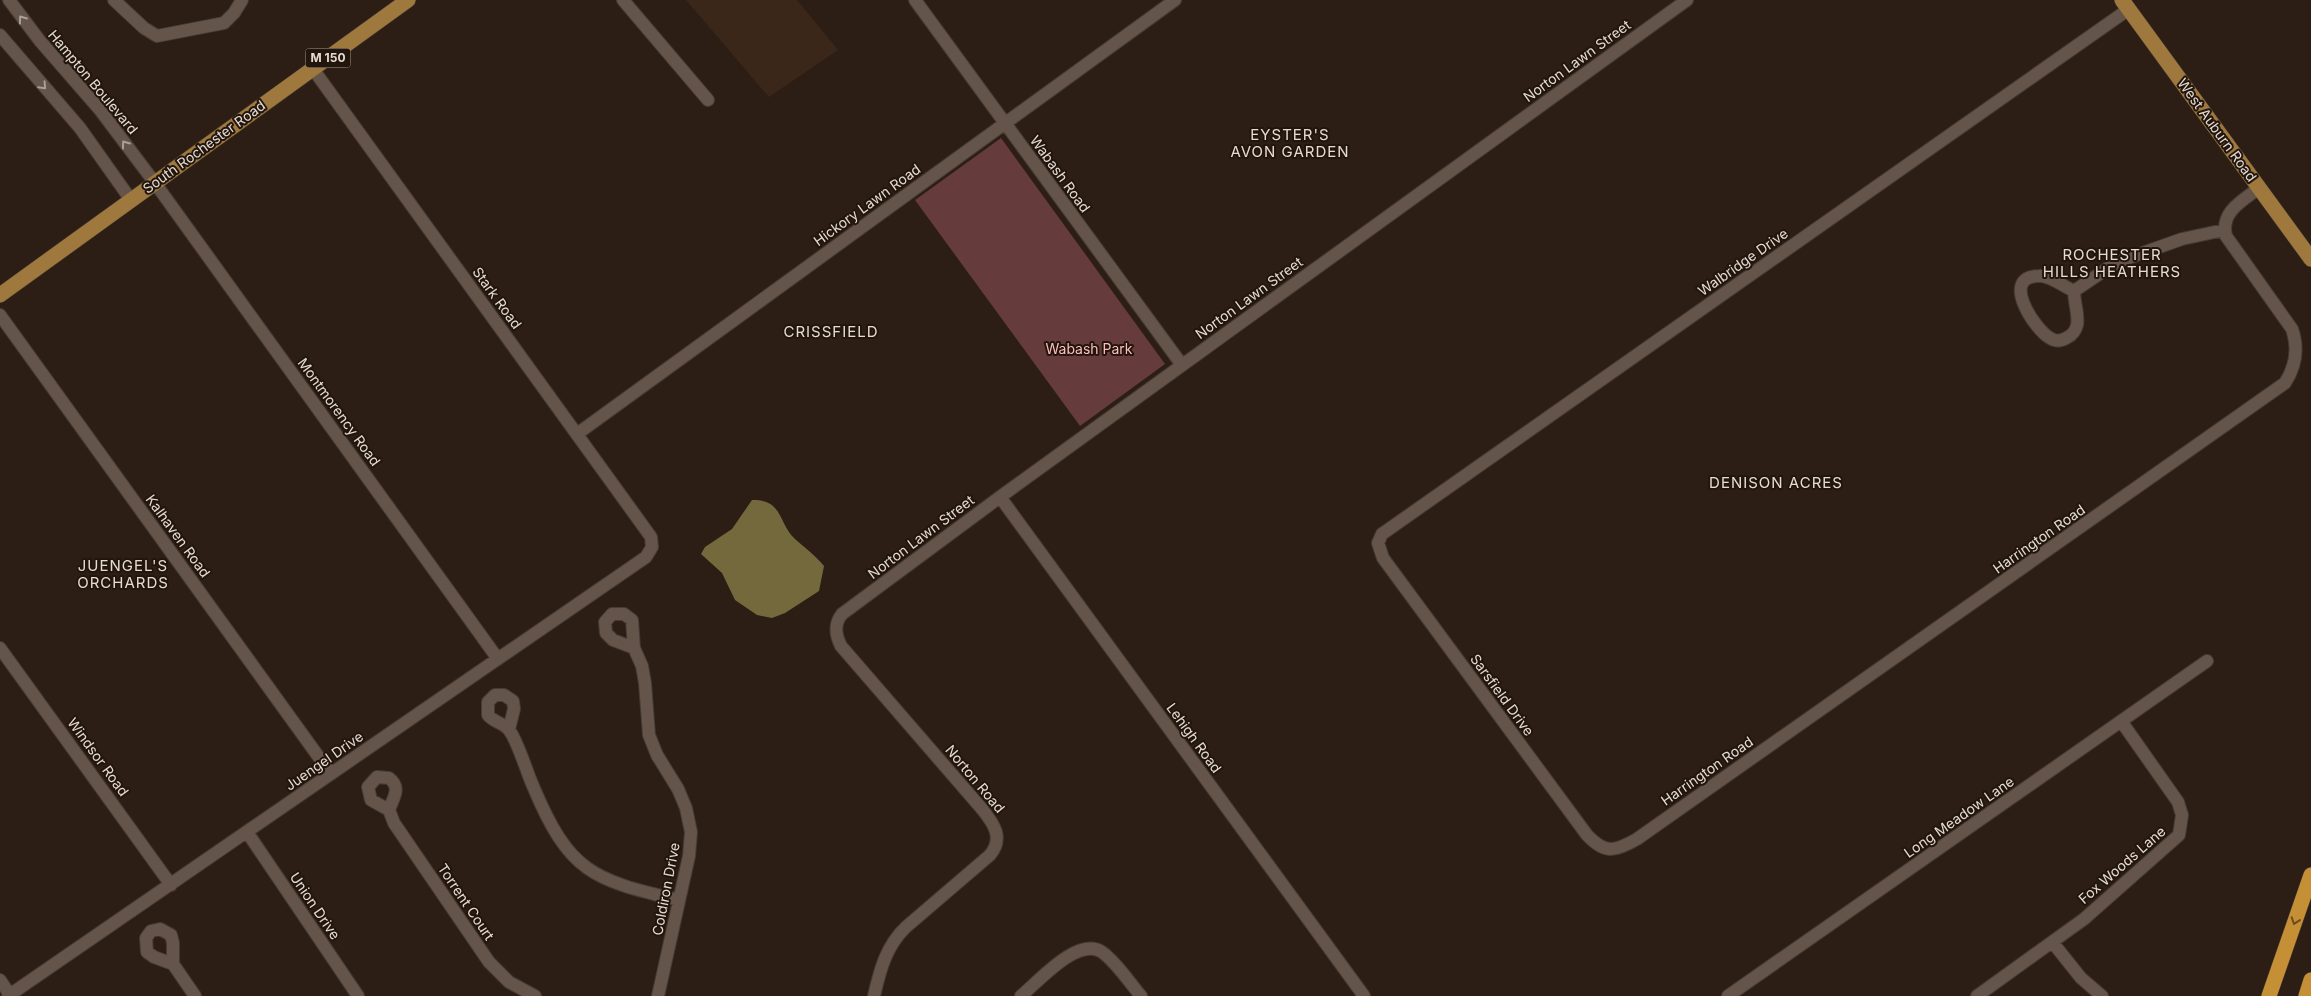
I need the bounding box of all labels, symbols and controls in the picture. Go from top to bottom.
one-way arrow [19,15,28,25]
street label: Norton Lawn Street [1520,16,1634,105]
street label: Hampton Boulevard [45,26,142,137]
road number: M 150 [306,48,350,68]
street label: West Auburn Road [2174,75,2261,185]
one-way arrow [37,80,46,89]
street label: South Rochester Road [139,96,268,197]
district label: EYSTER'S AVON GARDEN [1230,125,1350,161]
street label: Wabash Road [1027,132,1094,215]
one-way arrow [122,140,131,150]
street label: Hickory Lawn Road [810,160,924,249]
street label: Walbridge Drive [1695,224,1791,299]
district label: ROCHESTER HILLS HEATHERS [2043,245,2181,281]
street label: Norton Lawn Street [1192,253,1306,342]
street label: Stark Road [469,263,526,332]
district label: CRISSFIELD [783,322,879,341]
park label: Wabash Park [1045,340,1133,357]
street label: Montmorency Road [295,354,384,469]
district label: DENISON ACRES [1709,473,1843,492]
street label: Kalhaven Road [143,491,214,580]
street label: Norton Lawn Street [864,491,977,582]
street label: Harrington Road [1989,501,2088,577]
district label: JUENGEL'S ORCHARDS [77,556,169,592]
street label: Sarsfield Drive [1467,651,1538,739]
street label: Lehigh Road [1163,699,1225,776]
street label: Windsor Road [64,714,133,799]
street label: Juengel Drive [281,727,366,794]
street label: Harrington Road [1657,733,1756,809]
street label: Norton Road [942,741,1009,816]
street label: Long Meadow Lane [1900,772,2017,861]
street label: Fox Woods Lane [2075,822,2169,907]
street label: Coldiron Drive [648,841,683,937]
street label: Torrent Court [435,860,499,944]
street label: Union Drive [287,869,344,943]
one-way arrow [2291,917,2301,925]

